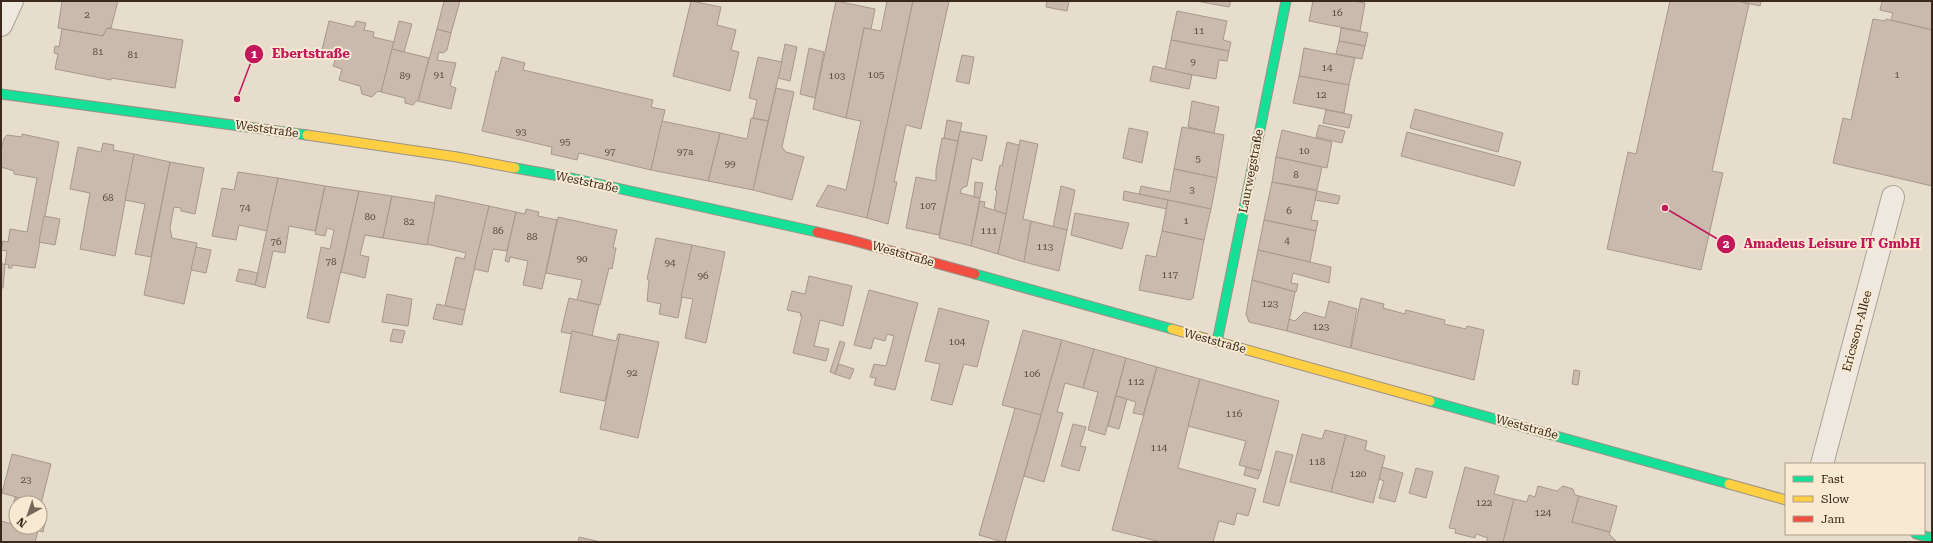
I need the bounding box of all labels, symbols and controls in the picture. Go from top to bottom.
house number: 16 [1331,7,1343,18]
house number: 2 [84,9,90,20]
house number: 11 [1193,25,1205,36]
callout: Ebertstraße [244,41,358,66]
house number: 81 [92,46,104,57]
text: Ebertstraße [272,46,350,61]
text: 1 [251,47,258,61]
house number: 81 [127,49,139,60]
house number: 9 [1190,56,1196,67]
house number: 14 [1321,62,1333,73]
house number: 91 [433,69,445,80]
house number: 105 [868,69,885,80]
house number: 1 [1894,69,1900,80]
house number: 89 [399,70,411,81]
house number: 103 [829,70,846,81]
house number: 12 [1315,89,1327,100]
street label: Weststraße [234,118,300,140]
house number: 93 [515,126,527,137]
street label: Laurwegstraße [1236,127,1266,214]
house number: 95 [559,136,571,147]
house number: 10 [1298,145,1310,156]
house number: 97 [604,146,616,157]
house number: 97a [677,146,694,157]
house number: 5 [1195,153,1201,164]
house number: 99 [724,158,736,169]
street label: Weststraße [554,168,620,196]
house number: 8 [1293,169,1299,180]
house number: 3 [1189,184,1195,195]
house number: 68 [102,192,114,203]
house number: 107 [920,200,937,211]
house number: 74 [239,202,251,213]
house number: 6 [1286,205,1292,216]
house number: 80 [364,211,376,222]
house number: 1 [1183,215,1189,226]
house number: 82 [403,216,415,227]
house number: 86 [492,225,504,236]
house number: 111 [981,225,998,236]
house number: 88 [526,231,538,242]
callout: Amadeus Leisure IT GmbH [1716,231,1928,256]
house number: 4 [1284,235,1290,246]
house number: 76 [270,236,282,247]
text: Amadeus Leisure IT GmbH [1744,236,1921,251]
text: 2 [1723,237,1730,251]
street label: Weststraße [870,238,936,270]
house number: 113 [1037,241,1054,252]
house number: 90 [576,253,588,264]
house number: 78 [325,256,337,267]
house number: 94 [664,257,676,268]
house number: 117 [1162,269,1179,280]
house number: 96 [697,270,709,281]
street label: Ericsson-Allee [1839,288,1875,373]
house number: 123 [1262,298,1279,309]
house number: 123 [1313,321,1330,332]
street label: Weststraße [1182,326,1248,356]
house number: 104 [949,336,966,347]
house number: 92 [626,367,638,378]
house number: 106 [1024,368,1041,379]
house number: 112 [1128,376,1145,387]
house number: 116 [1226,408,1243,419]
street label: Weststraße [1494,412,1560,442]
house number: 114 [1151,442,1168,453]
house number: 118 [1309,456,1326,467]
legend [1785,463,1925,535]
house number: 120 [1350,468,1367,479]
text: Fast [1821,472,1845,486]
house number: 23 [20,474,32,485]
text: Slow [1821,492,1849,506]
north arrow [8,495,48,535]
house number: 122 [1476,497,1493,508]
house number: 124 [1535,507,1552,518]
text: Jam [1821,512,1845,526]
text: N [14,514,29,530]

